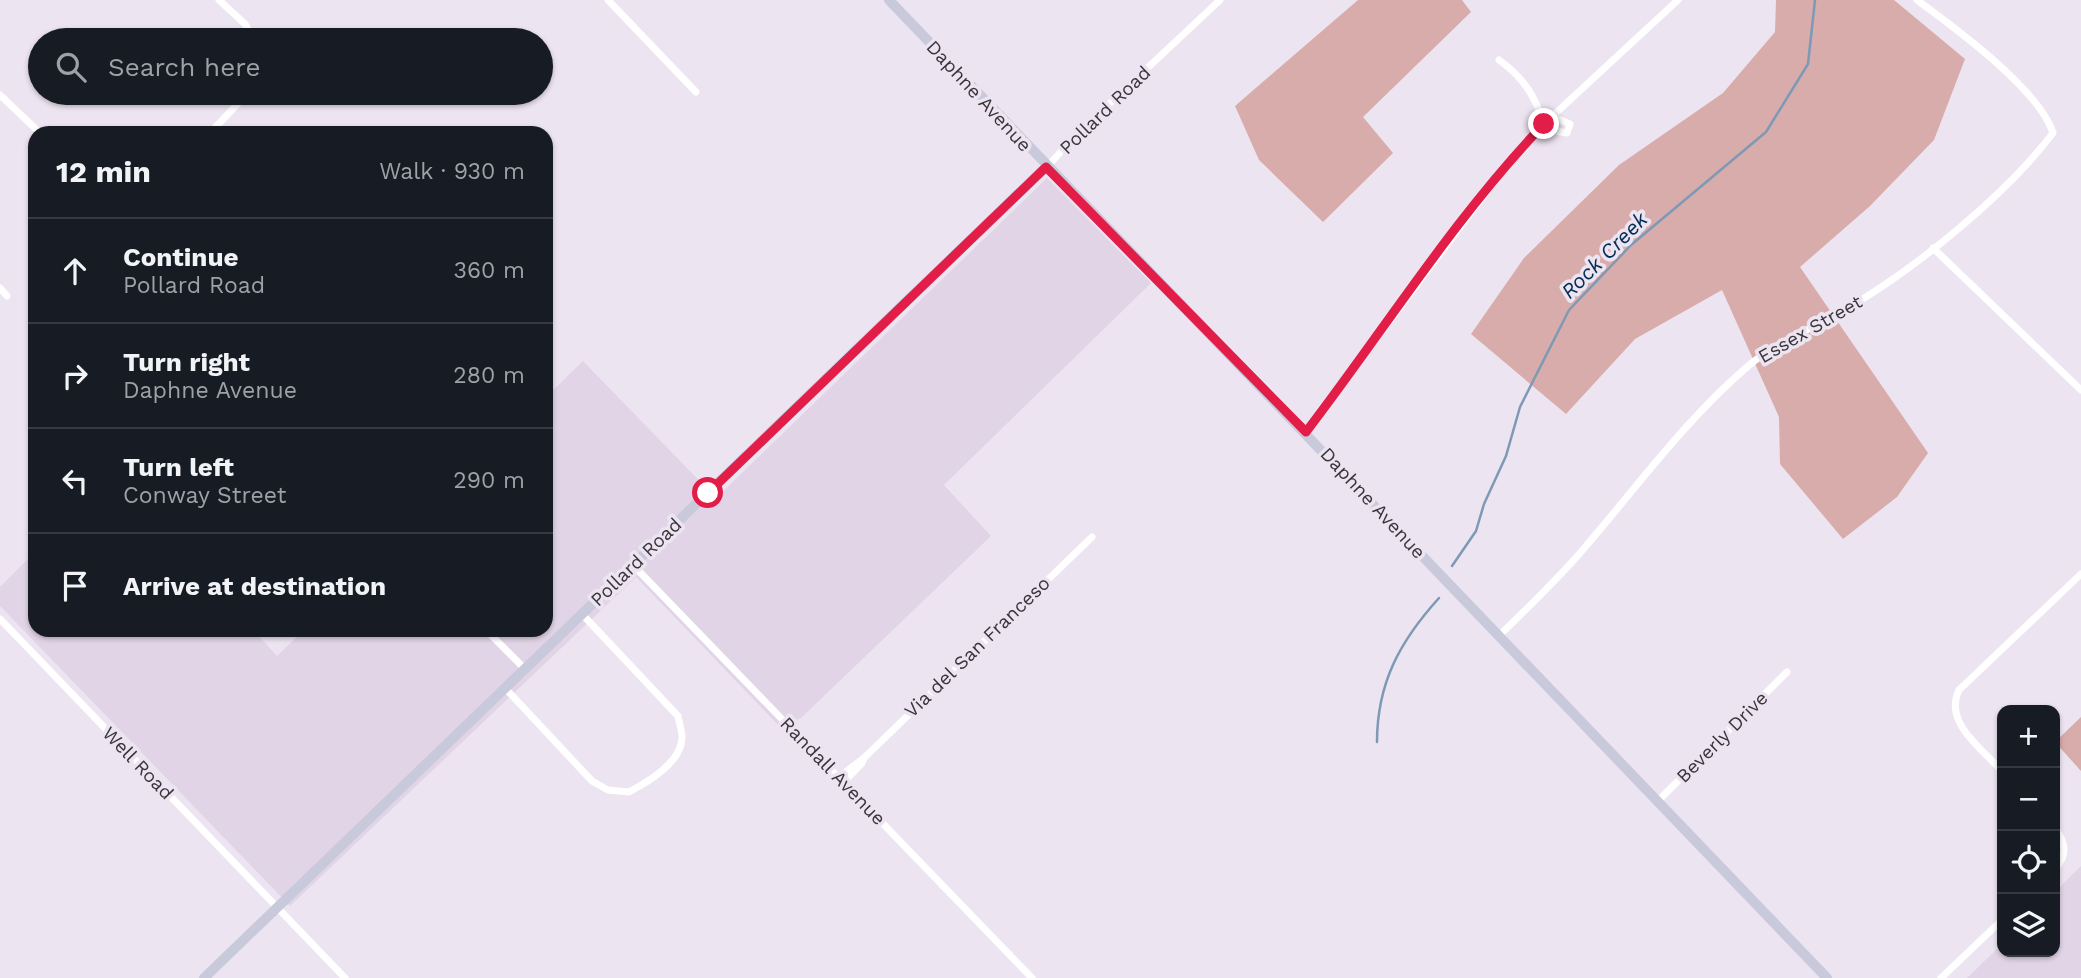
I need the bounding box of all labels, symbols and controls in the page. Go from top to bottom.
search box [28,28,553,105]
street label: Daphne Avenue [922,36,1036,156]
icon: search [52,48,90,86]
text: Search here [108,52,260,82]
street label: Pollard Road [1055,61,1155,159]
route end [1528,108,1559,139]
text: 12 min [56,154,151,189]
text: Walk · 930 m [379,158,525,185]
water label: Rock Creek [1555,206,1653,304]
text: Continue [123,242,239,272]
icon: ahead [56,252,94,290]
text: 360 m [454,257,525,284]
text: Pollard Road [123,272,265,299]
street label: Essex Street [1754,290,1866,368]
text: Turn right [123,347,250,377]
icon: right [56,357,94,395]
text: 280 m [453,362,525,389]
text: Daphne Avenue [123,377,297,404]
street label: Daphne Avenue [1316,443,1430,563]
text: Turn left [123,452,234,482]
icon: left [56,462,94,500]
text: 290 m [453,467,525,494]
route start [692,477,723,508]
text: Conway Street [123,482,286,509]
street label: Pollard Road [586,513,686,611]
icon: arrive [56,567,94,605]
text: Arrive at destination [123,571,386,601]
street label: Via del San Franceso [899,572,1055,722]
street label: Beverly Drive [1671,686,1773,788]
map controls [1997,705,2060,957]
button: + [1997,705,2060,768]
street label: Randall Avenue [776,712,890,830]
street label: Well Road [98,722,178,804]
button: − [1997,768,2060,831]
button: locate [1997,831,2060,894]
button: layers [1997,894,2060,957]

